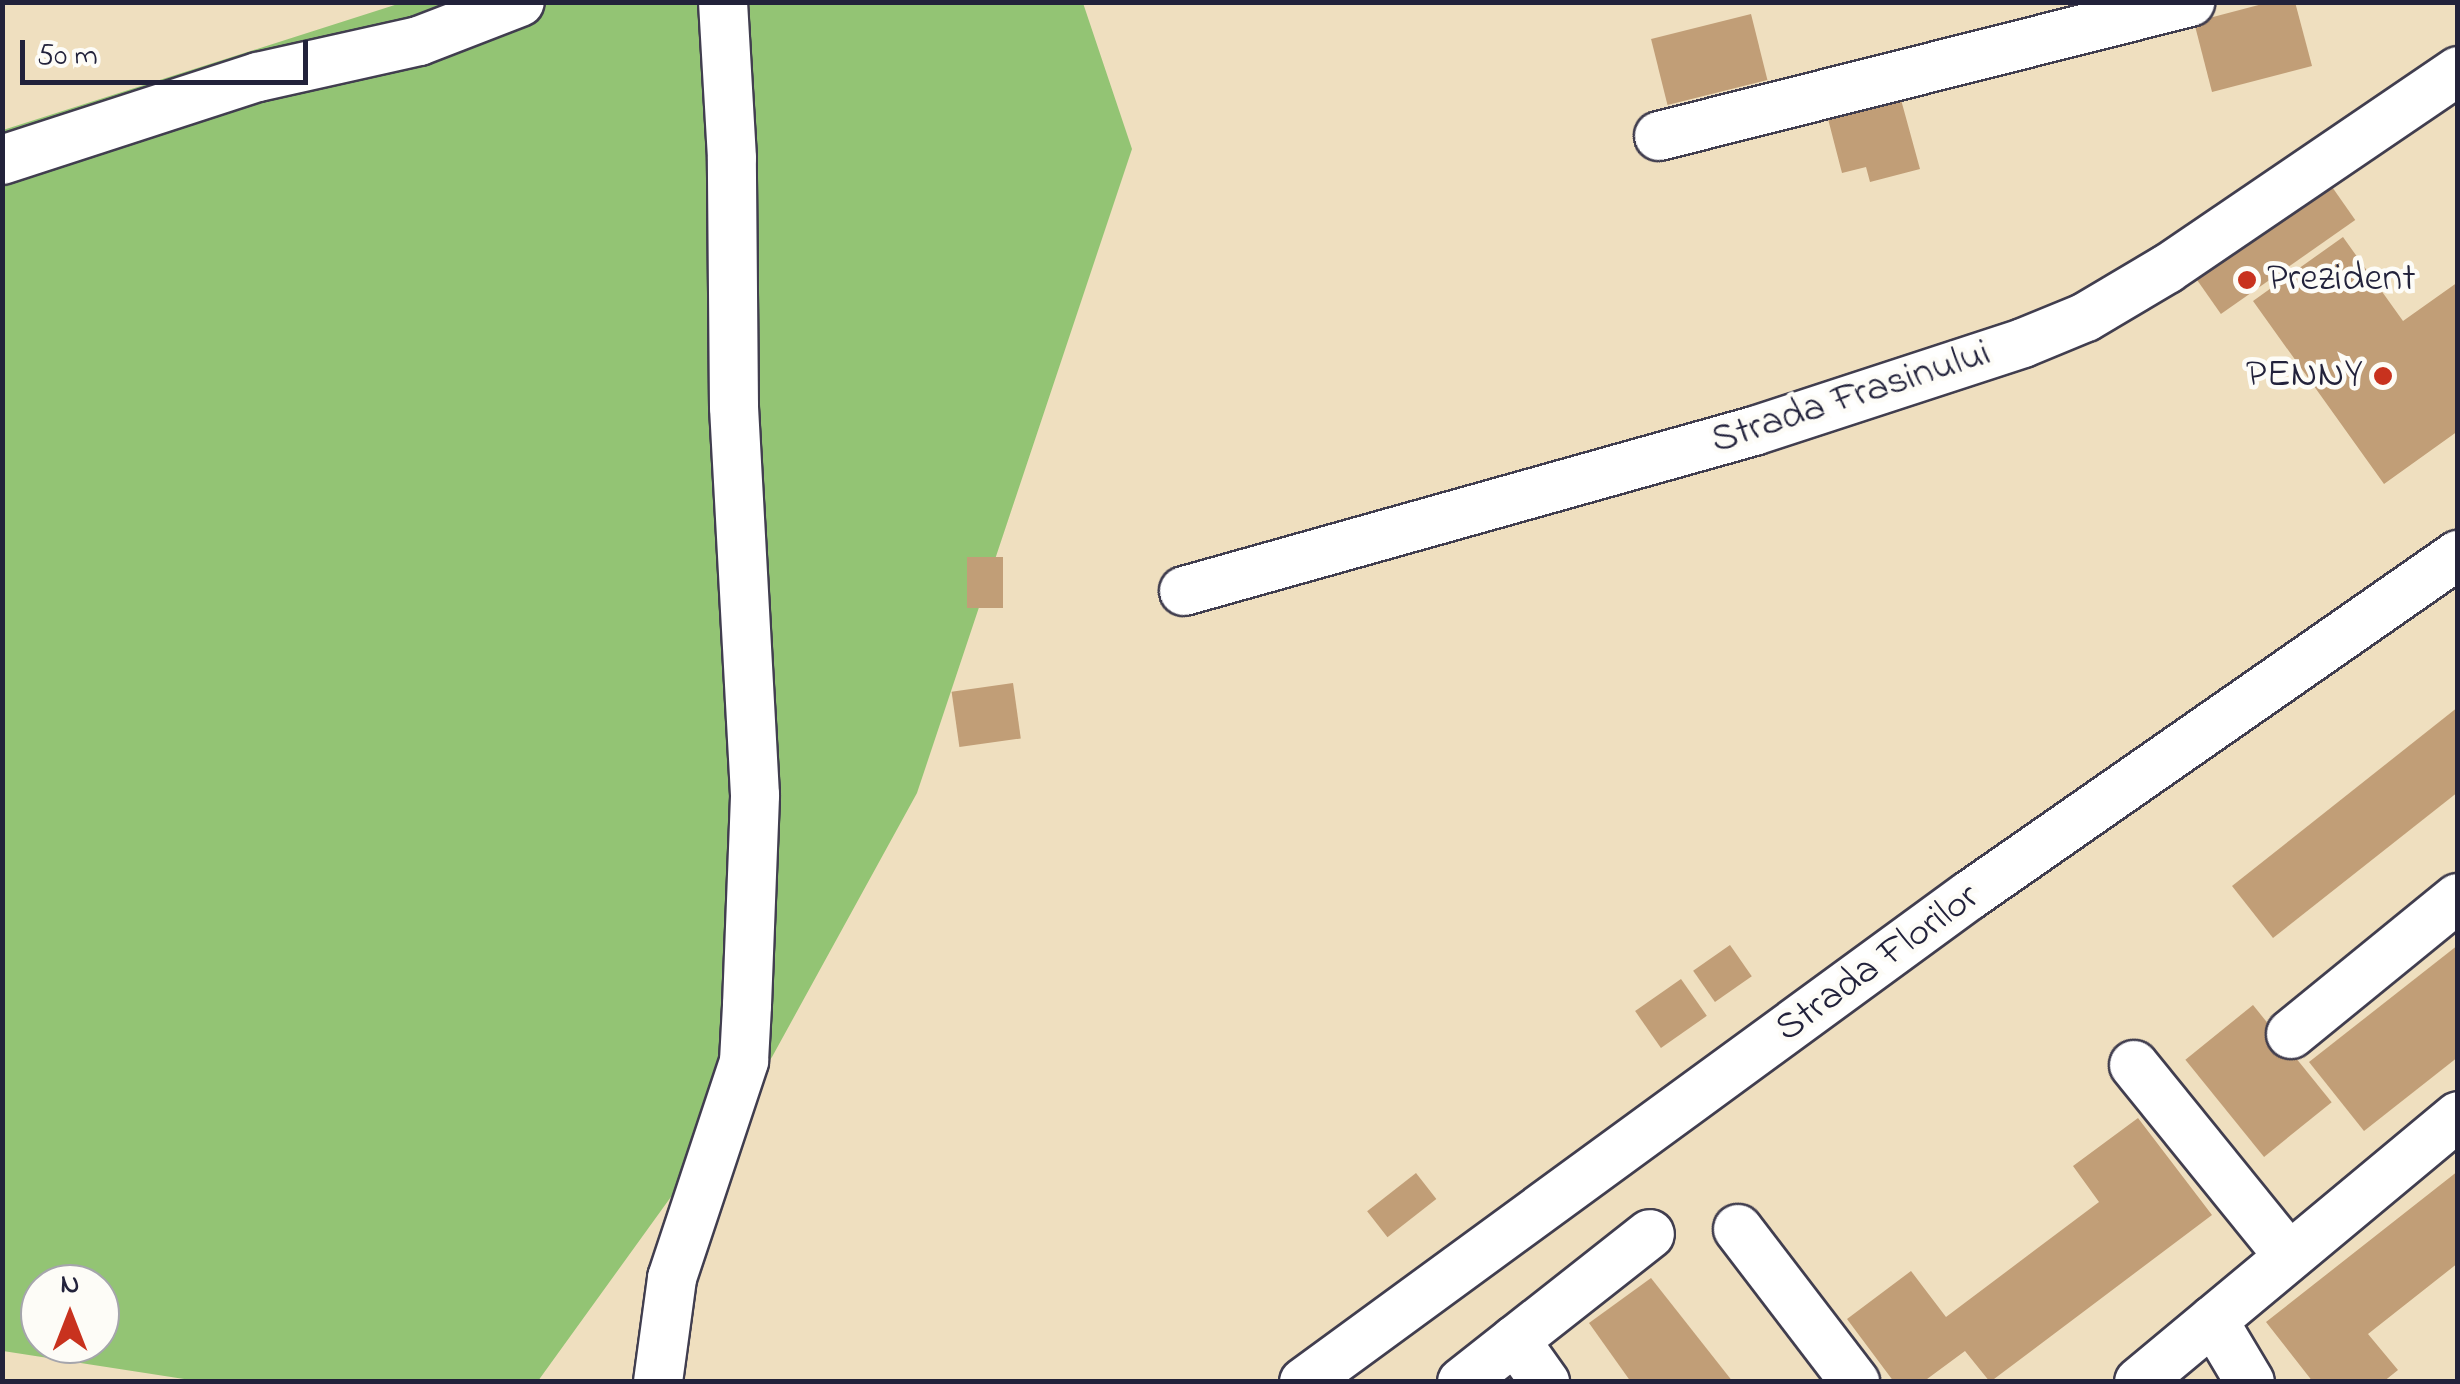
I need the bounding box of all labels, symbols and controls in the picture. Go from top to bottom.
scale bar [25,20,312,82]
text: 50 m [37,35,98,79]
place label: Prezident [2267,256,2416,304]
marker: Prezident [2236,269,2258,291]
street label: Strada Frasinului [1705,330,1997,466]
place label: PENNY [2246,352,2363,400]
marker: PENNY [2372,365,2394,387]
street label: Strada Florilor [1767,874,1989,1054]
north arrow [20,1264,120,1364]
text: N [61,1265,79,1306]

